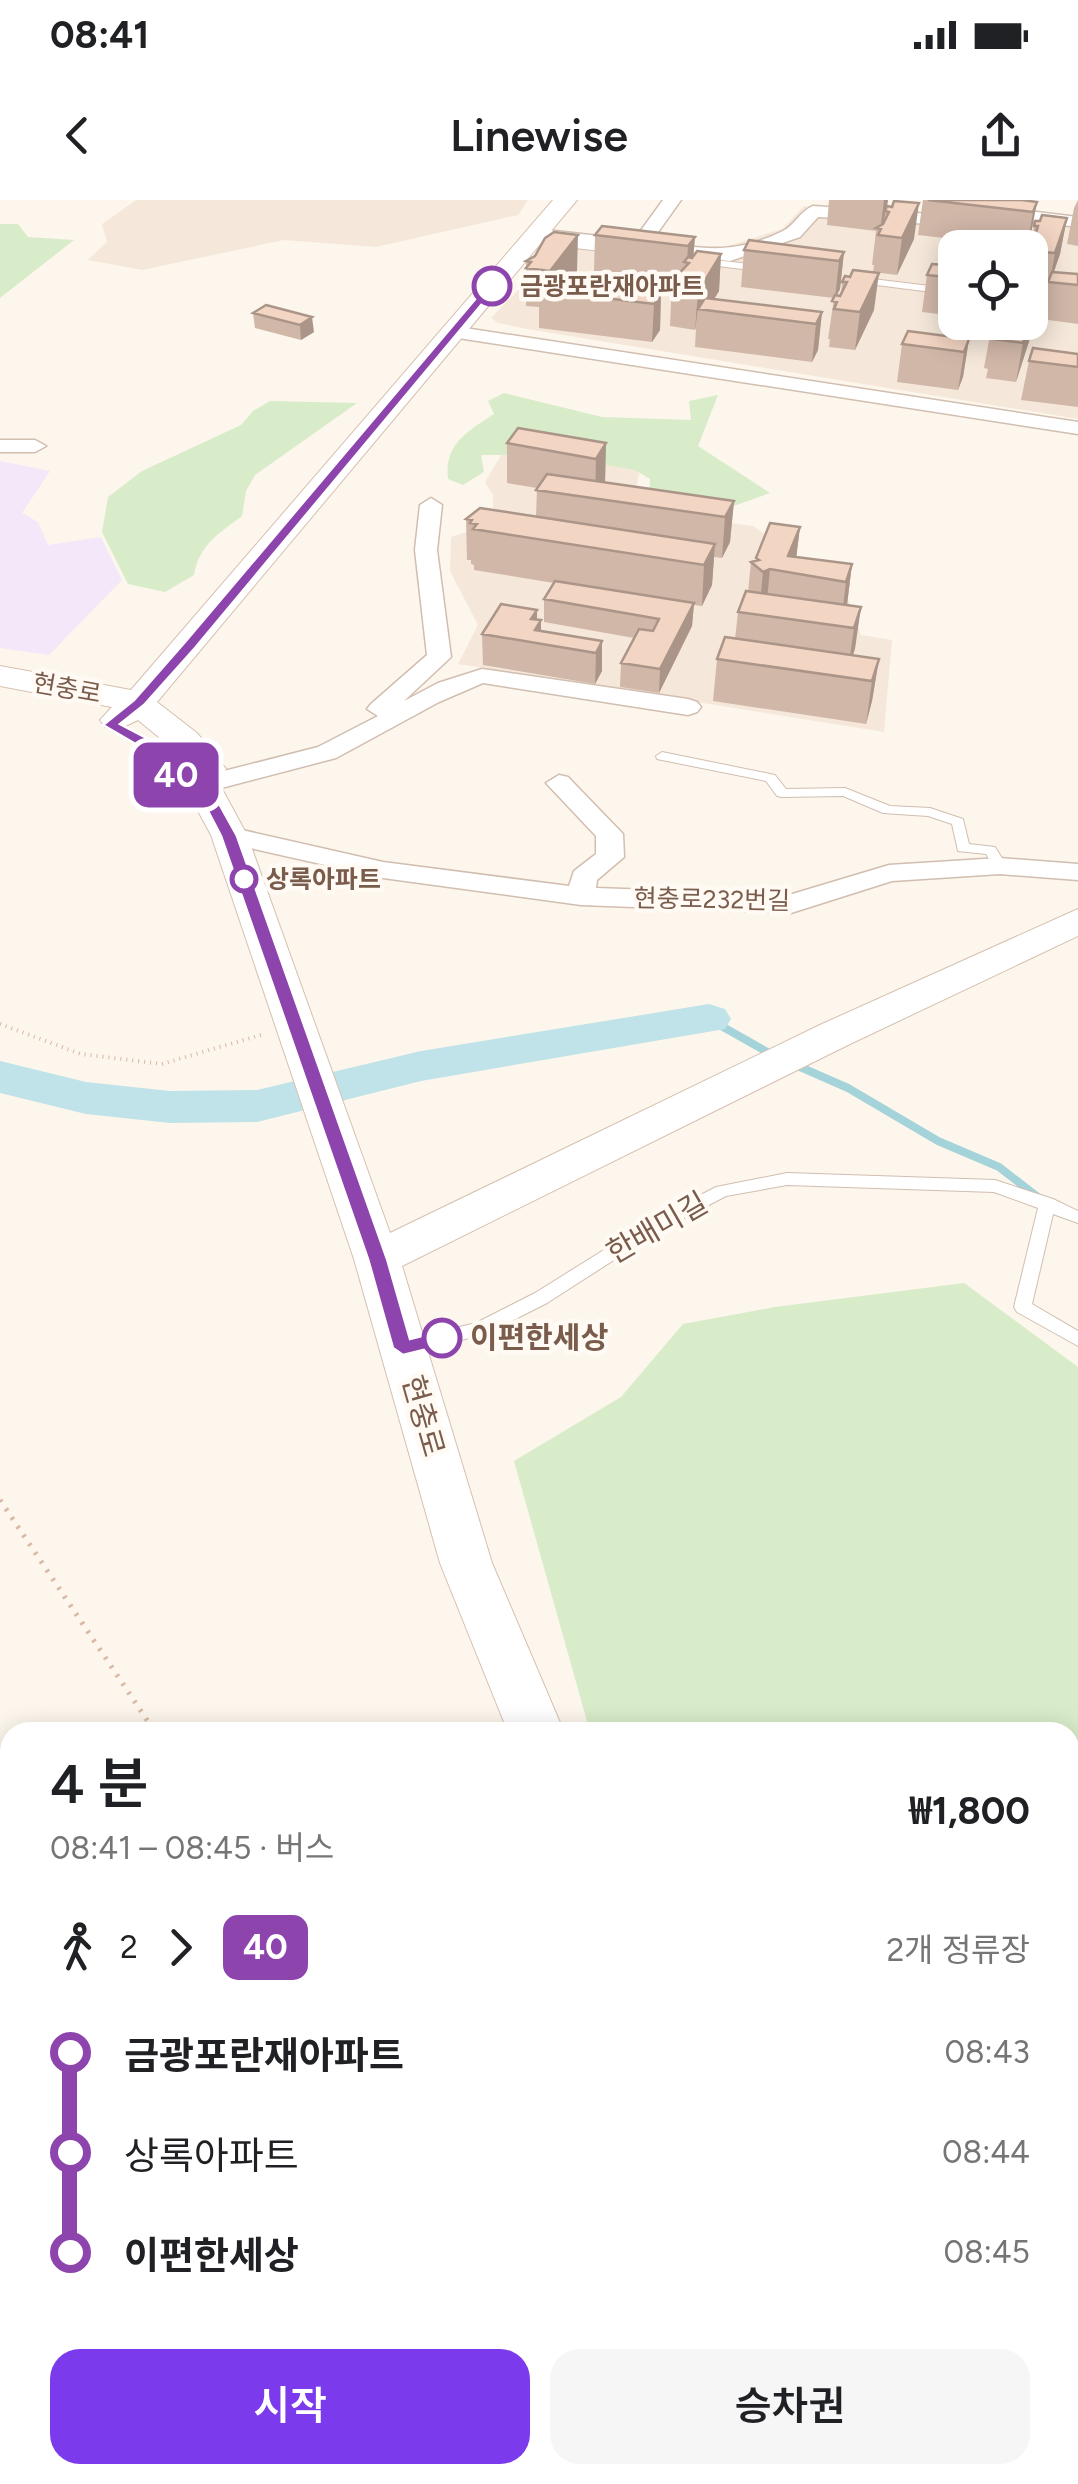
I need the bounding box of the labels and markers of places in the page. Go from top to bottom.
marker: 금광포란재아파트 [473,267,511,305]
place label: 금광포란재아파트 [520,271,704,301]
place label: 상록아파트 [266,864,381,894]
marker: 상록아파트 [231,866,257,892]
marker: 이편한세상 [423,1319,461,1357]
place label: 이편한세상 [470,1319,608,1356]

